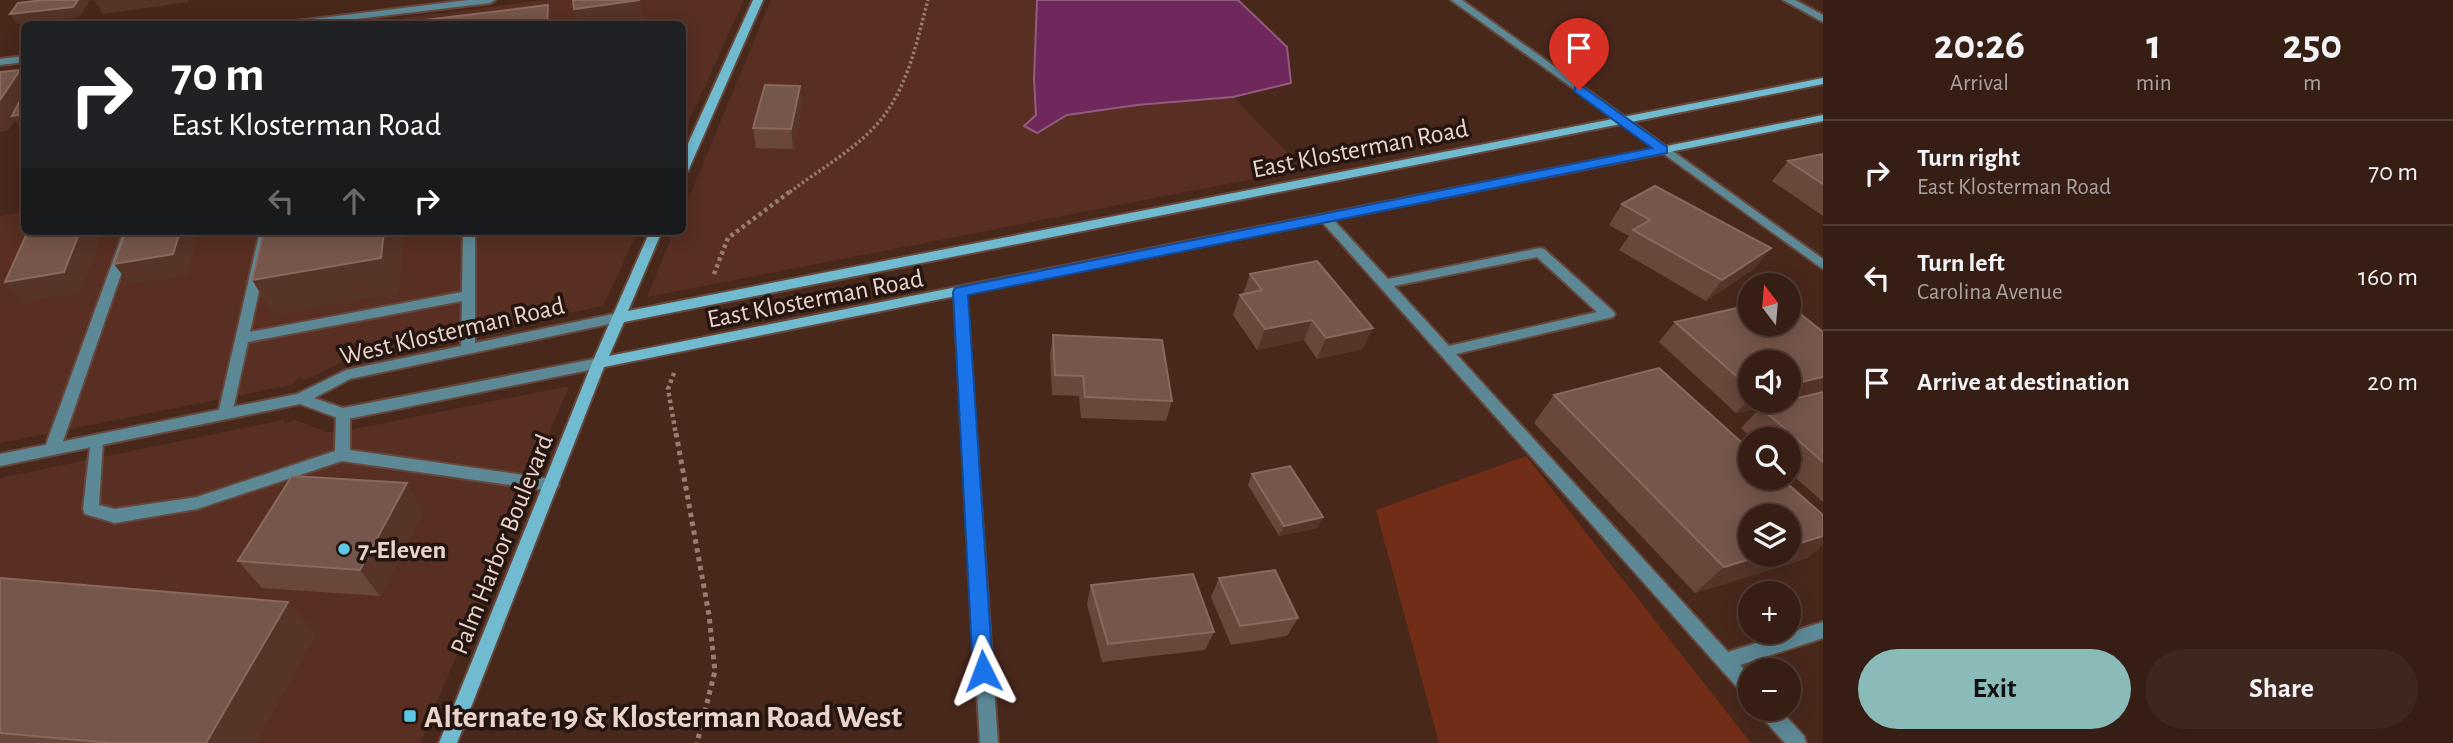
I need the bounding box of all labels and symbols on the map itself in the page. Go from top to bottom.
pin [1549,18,1609,90]
street label: East Klosterman Road [1250,115,1470,183]
street label: East Klosterman Road [705,265,925,333]
north arrow [1738,273,1801,336]
street label: West Klosterman Road [337,292,567,369]
street label: Palm Harbor Boulevard [446,431,558,658]
place label: 7-Eleven [358,537,446,563]
marker: 7-Eleven [336,541,352,557]
position arrow [946,634,1020,708]
place label: Alternate 19 & Klosterman Road West [424,701,902,733]
marker: Alternate 19 & Klosterman Road West [402,708,418,724]

